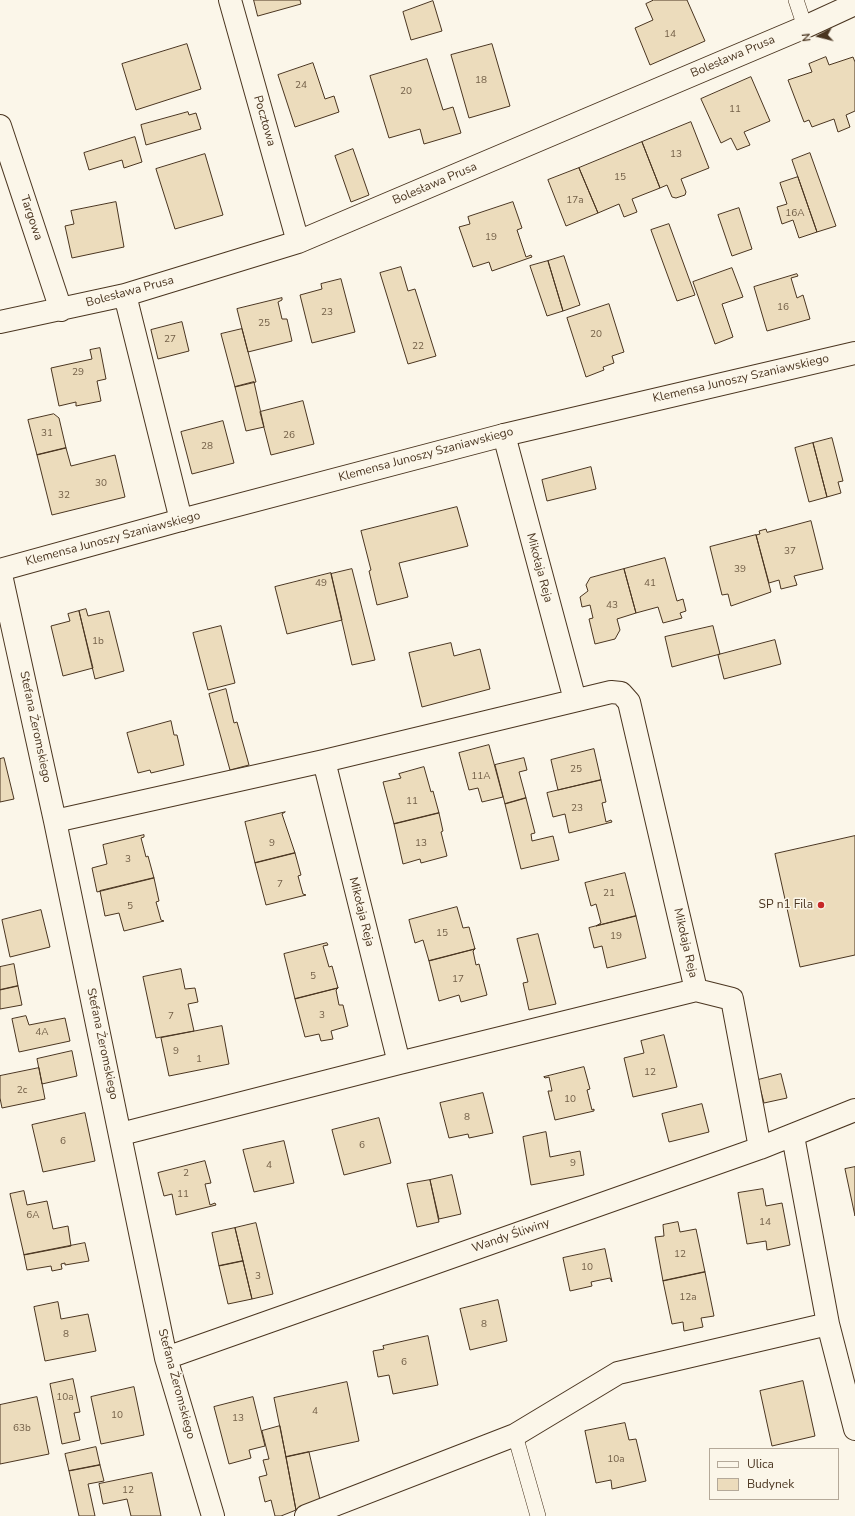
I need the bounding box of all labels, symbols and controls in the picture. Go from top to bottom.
north arrow [799,16,839,56]
house number: 14 [664,29,676,41]
street label: Bolesława Prusa [689,33,777,81]
text: N [799,33,815,43]
house number: 18 [475,75,487,87]
house number: 24 [295,80,307,92]
house number: 20 [400,86,412,98]
street label: Pocztowa [250,94,278,148]
house number: 11 [729,104,741,116]
house number: 13 [670,149,682,161]
street label: Bolesława Prusa [391,160,479,208]
house number: 15 [614,172,626,184]
street label: Targowa [17,194,45,242]
house number: 17a [566,195,584,207]
house number: 16A [785,208,805,220]
house number: 19 [485,232,497,244]
street label: Bolesława Prusa [85,273,175,311]
house number: 16 [777,302,789,314]
house number: 23 [321,307,333,319]
house number: 25 [258,318,270,330]
house number: 20 [590,329,602,341]
house number: 27 [164,334,176,346]
house number: 22 [412,341,424,353]
street label: Klemensa Junoszy Szaniawskiego [652,352,830,406]
house number: 29 [72,367,84,379]
street label: Klemensa Junoszy Szaniawskiego [337,425,515,485]
house number: 31 [41,428,53,440]
house number: 26 [283,430,295,442]
house number: 28 [201,441,213,453]
house number: 30 [95,478,107,490]
house number: 32 [58,490,70,502]
street label: Klemensa Junoszy Szaniawskiego [24,509,202,569]
street label: Mikołaja Reja [523,532,555,604]
house number: 37 [784,546,796,558]
house number: 39 [734,564,746,576]
house number: 49 [315,578,327,590]
house number: 41 [644,578,656,590]
house number: 43 [606,600,618,612]
house number: 1b [92,636,104,648]
street label: Stefana Żeromskiego [16,670,54,784]
house number: 25 [570,764,582,776]
house number: 11A [471,771,491,783]
house number: 11 [406,796,418,808]
house number: 23 [571,803,583,815]
house number: 9 [269,838,275,850]
house number: 13 [415,838,427,850]
house number: 3 [125,854,131,866]
street label: Mikołaja Reja [345,876,377,948]
house number: 7 [277,879,283,891]
house number: 21 [603,888,615,900]
place label: SP n1 Fila [759,898,813,912]
marker: SP n1 Fila [816,900,826,910]
house number: 5 [127,901,133,913]
street label: Mikołaja Reja [670,907,700,979]
house number: 15 [436,928,448,940]
house number: 19 [610,931,622,943]
house number: 5 [310,971,316,983]
house number: 17 [452,974,464,986]
street label: Stefana Żeromskiego [83,987,121,1101]
house number: 3 [319,1010,325,1022]
house number: 7 [168,1011,174,1023]
house number: 4A [35,1027,49,1039]
house number: 9 [173,1046,179,1058]
house number: 1 [196,1054,202,1066]
house number: 12 [644,1067,656,1079]
house number: 2c [17,1085,27,1097]
house number: 10 [564,1094,576,1106]
house number: 8 [464,1112,470,1124]
house number: 6 [60,1136,66,1148]
house number: 6 [359,1140,365,1152]
house number: 9 [570,1158,576,1170]
house number: 4 [266,1160,272,1172]
house number: 2 [183,1168,189,1180]
house number: 11 [177,1189,189,1201]
house number: 6A [26,1210,40,1222]
street label: Wandy Śliwiny [470,1216,552,1256]
house number: 14 [759,1217,771,1229]
house number: 12 [674,1249,686,1261]
house number: 10 [581,1262,593,1274]
house number: 3 [255,1271,261,1283]
house number: 12a [679,1292,697,1304]
house number: 8 [481,1319,487,1331]
street label: Stefana Żeromskiego [154,1327,198,1441]
house number: 8 [63,1329,69,1341]
house number: 6 [401,1357,407,1369]
house number: 10a [56,1392,74,1404]
house number: 4 [312,1406,318,1418]
house number: 10 [111,1410,123,1422]
house number: 13 [232,1413,244,1425]
house number: 63b [13,1423,31,1435]
legend [709,1448,839,1500]
house number: 10a [607,1454,625,1466]
text: Ulica [747,1456,774,1472]
text: Budynek [747,1476,794,1492]
house number: 12 [122,1485,134,1497]

